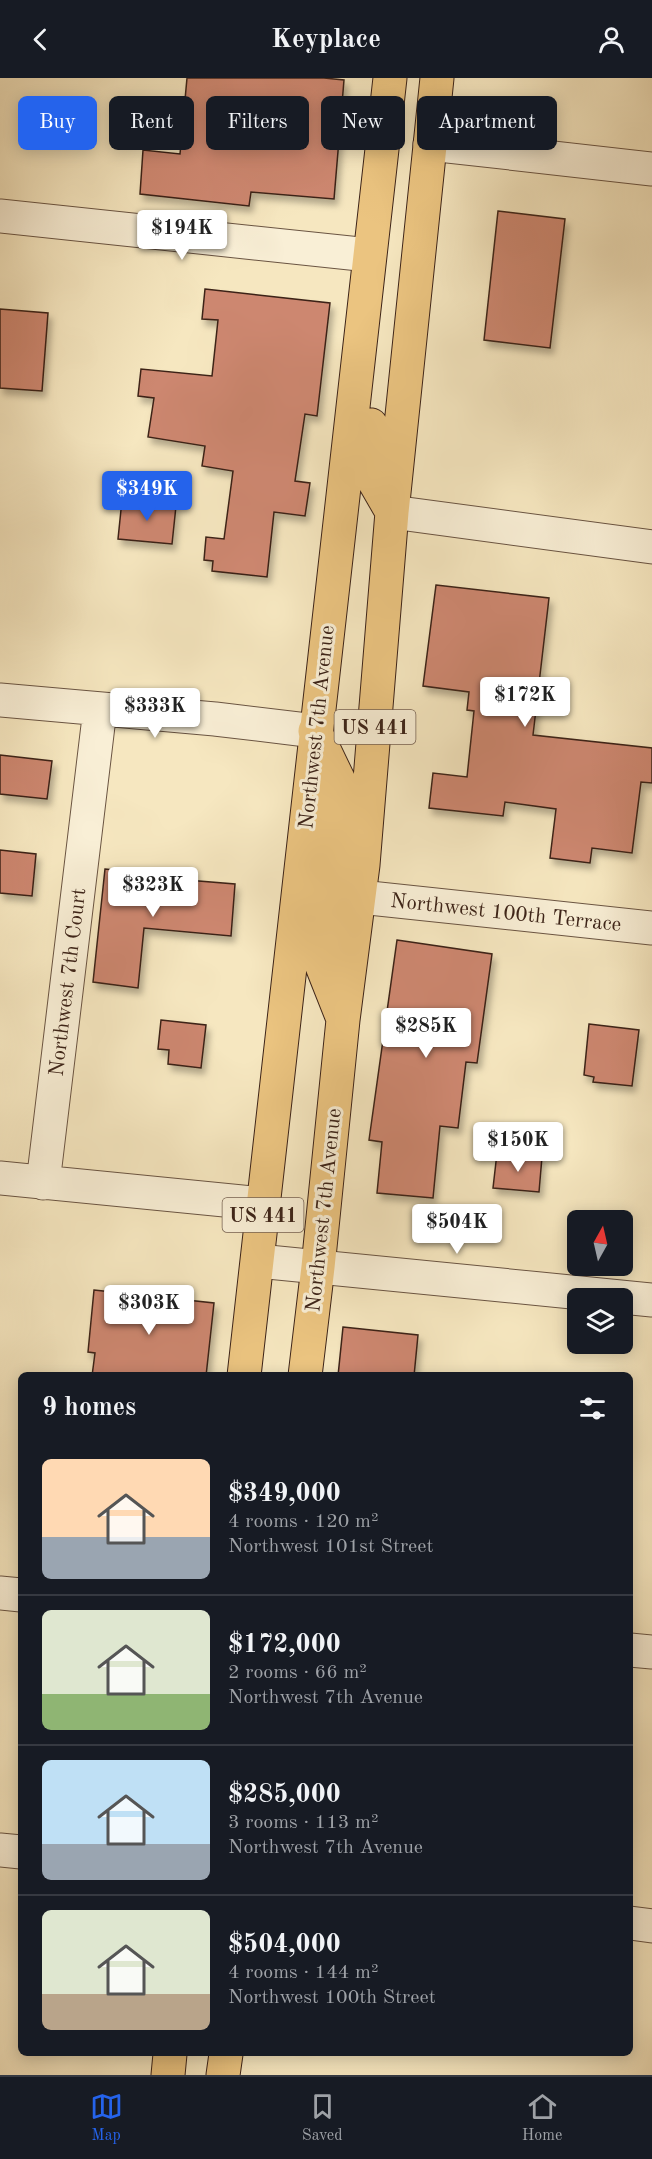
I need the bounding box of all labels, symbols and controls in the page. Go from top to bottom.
icon: back [24,23,57,56]
icon: person [595,23,628,56]
text: Keyplace [271,26,381,53]
chip: Buy [18,96,97,150]
chip: Rent [109,96,194,150]
chip: Filters [206,96,309,150]
chip: New [321,96,405,150]
chip: Apartment [417,96,557,150]
pin: $194K [140,210,224,261]
text: $194K [151,219,213,239]
pin: $349K [105,471,189,522]
text: $349K [116,480,178,500]
street label: Northwest 7th Avenue [296,624,339,830]
pin: $172K [483,677,567,728]
text: $172K [494,686,556,706]
pin: $333K [113,688,197,739]
text: $333K [124,697,186,717]
road number: US 441 [334,710,416,744]
pin: $323K [111,867,195,918]
text: $323K [122,876,184,896]
street label: Northwest 7th Court [47,887,90,1078]
street label: Northwest 100th Terrace [389,891,622,936]
pin: $285K [384,1008,468,1059]
text: $285K [395,1017,457,1037]
street label: Northwest 7th Avenue [303,1107,346,1313]
pin: $150K [476,1122,560,1173]
text: $150K [487,1131,549,1151]
road number: US 441 [222,1198,304,1232]
pin: $504K [415,1204,499,1255]
north arrow [567,1210,633,1276]
map controls [567,1210,633,1354]
text: $504K [426,1213,488,1233]
pin: $303K [107,1285,191,1336]
button: layers [567,1288,633,1354]
text: $303K [118,1294,180,1314]
icon: filters [576,1392,609,1425]
text: 9 homes [42,1395,136,1421]
text: $349,000 [228,1481,341,1507]
icon: home [90,1483,162,1555]
text: 4 rooms · 120 m² [228,1512,378,1532]
text: Northwest 101st Street [228,1537,434,1557]
text: $172,000 [228,1632,341,1658]
icon: home [90,1634,162,1706]
text: 2 rooms · 66 m² [228,1663,367,1683]
text: Northwest 7th Avenue [228,1688,423,1708]
text: $285,000 [228,1782,341,1808]
icon: home [90,1784,162,1856]
text: 3 rooms · 113 m² [228,1813,378,1833]
text: Northwest 7th Avenue [228,1838,423,1858]
text: $504,000 [228,1932,341,1958]
icon: home [90,1934,162,2006]
text: 4 rooms · 144 m² [228,1963,378,1983]
text: Northwest 100th Street [228,1988,436,2008]
tab: Map [90,2090,123,2146]
tab: Saved [302,2090,343,2146]
tab: Home [522,2090,562,2146]

